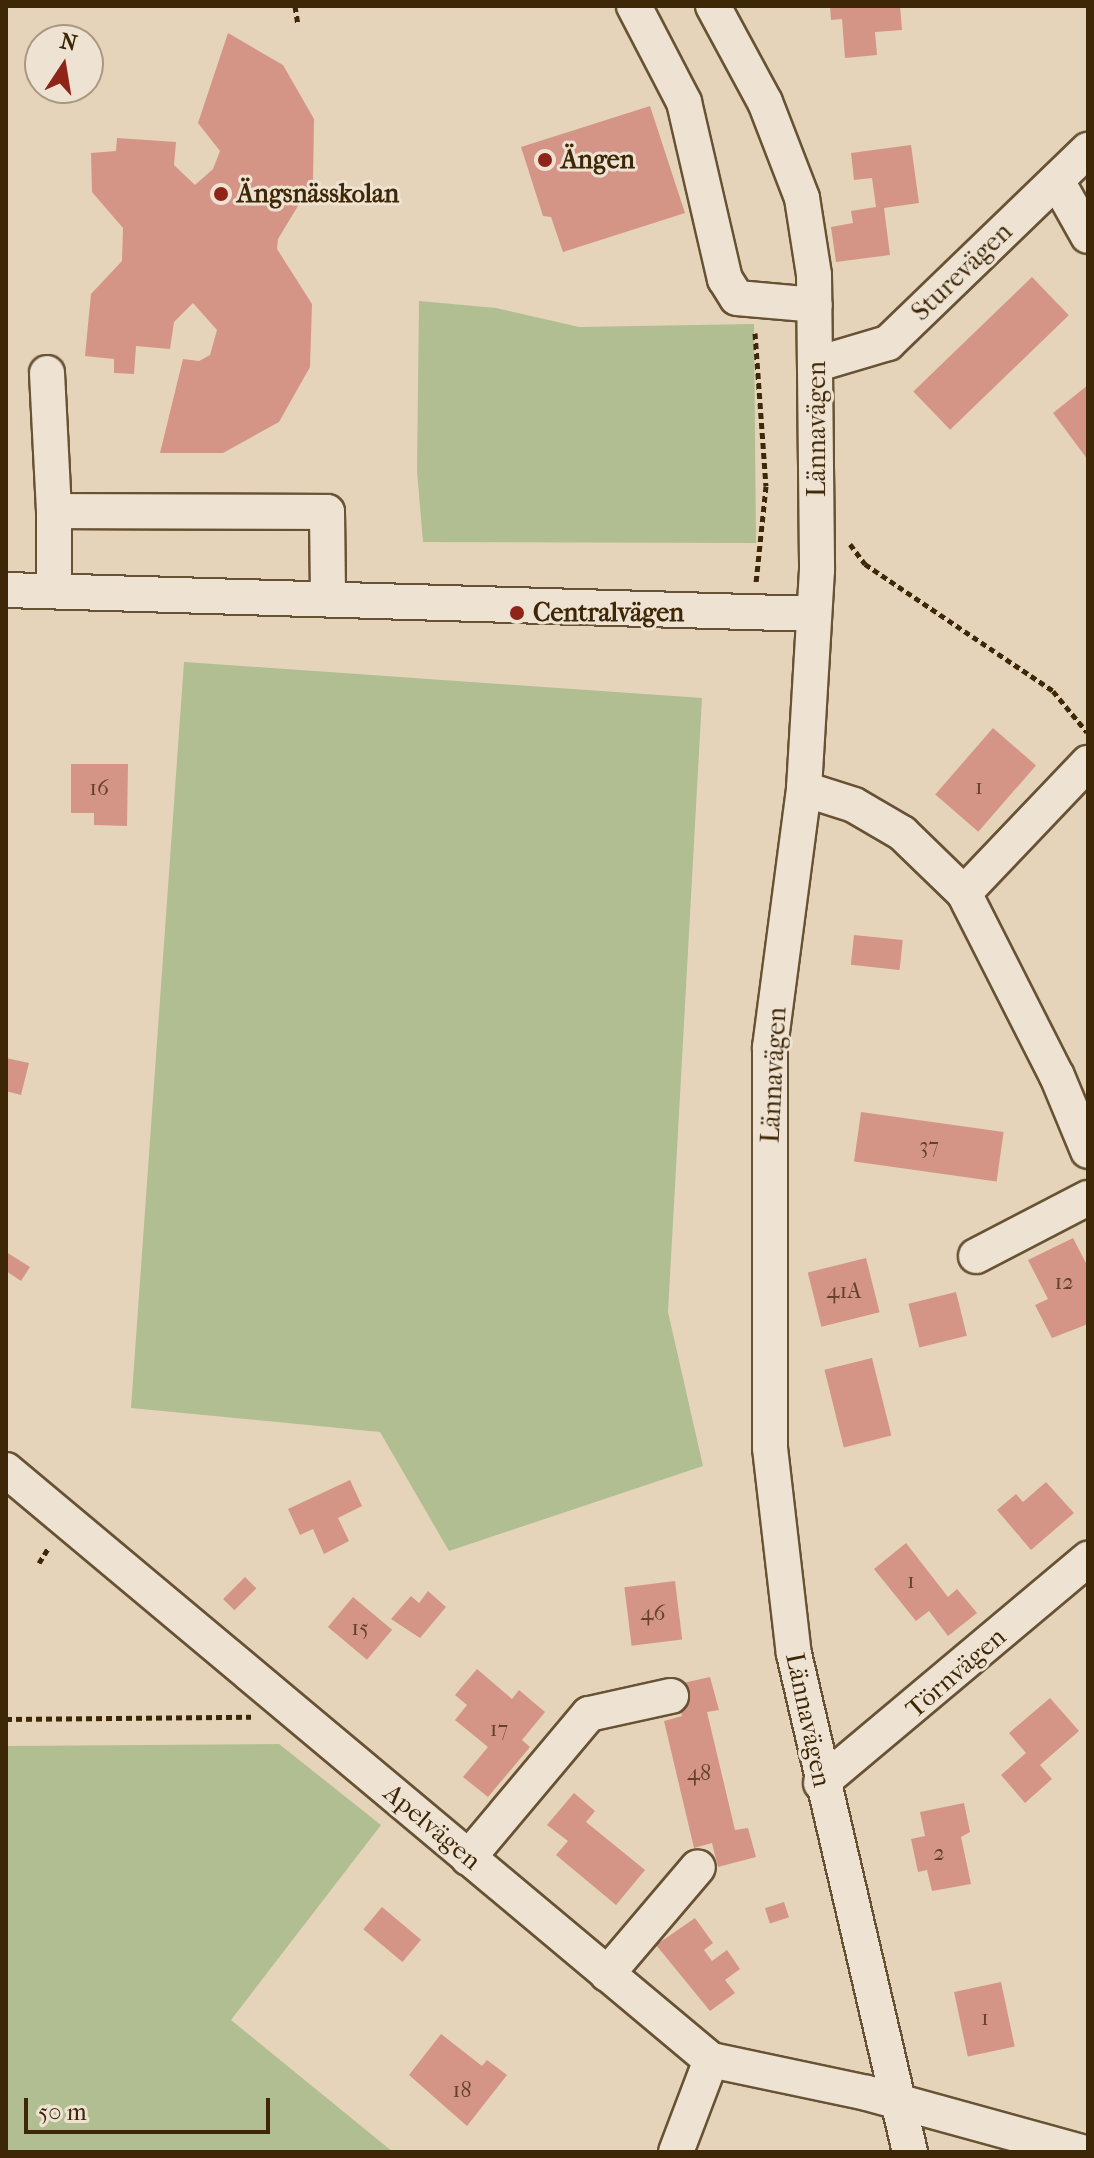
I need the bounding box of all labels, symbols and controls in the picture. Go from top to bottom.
north arrow [24,24,104,104]
text: N [58,28,79,57]
place label: Ängen [561,144,635,176]
marker: Ängen [536,151,554,169]
place label: Ängsnässkolan [237,178,399,210]
marker: Ängsnässkolan [212,185,230,203]
street label: Sturevägen [905,216,1019,328]
street label: Lännavägen [801,361,833,497]
place label: Centralvägen [533,597,684,629]
marker: Centralvägen [508,604,526,622]
house number: 1 [975,775,983,801]
house number: 16 [89,776,109,802]
street label: Lännavägen [755,1006,793,1144]
house number: 37 [919,1134,939,1160]
house number: 12 [1054,1270,1074,1296]
house number: 41A [826,1279,862,1305]
house number: 1 [907,1569,915,1595]
house number: 46 [641,1601,665,1627]
house number: 15 [351,1616,369,1642]
street label: Törnvägen [900,1621,1012,1725]
street label: Lännavägen [779,1650,837,1790]
house number: 17 [490,1717,508,1743]
house number: 48 [687,1761,711,1787]
street label: Apelvägen [377,1777,487,1877]
house number: 2 [933,1841,945,1867]
house number: 1 [981,2006,989,2032]
house number: 18 [453,2078,471,2104]
scale bar [28,2082,274,2132]
text: 50 m [38,2098,87,2126]

